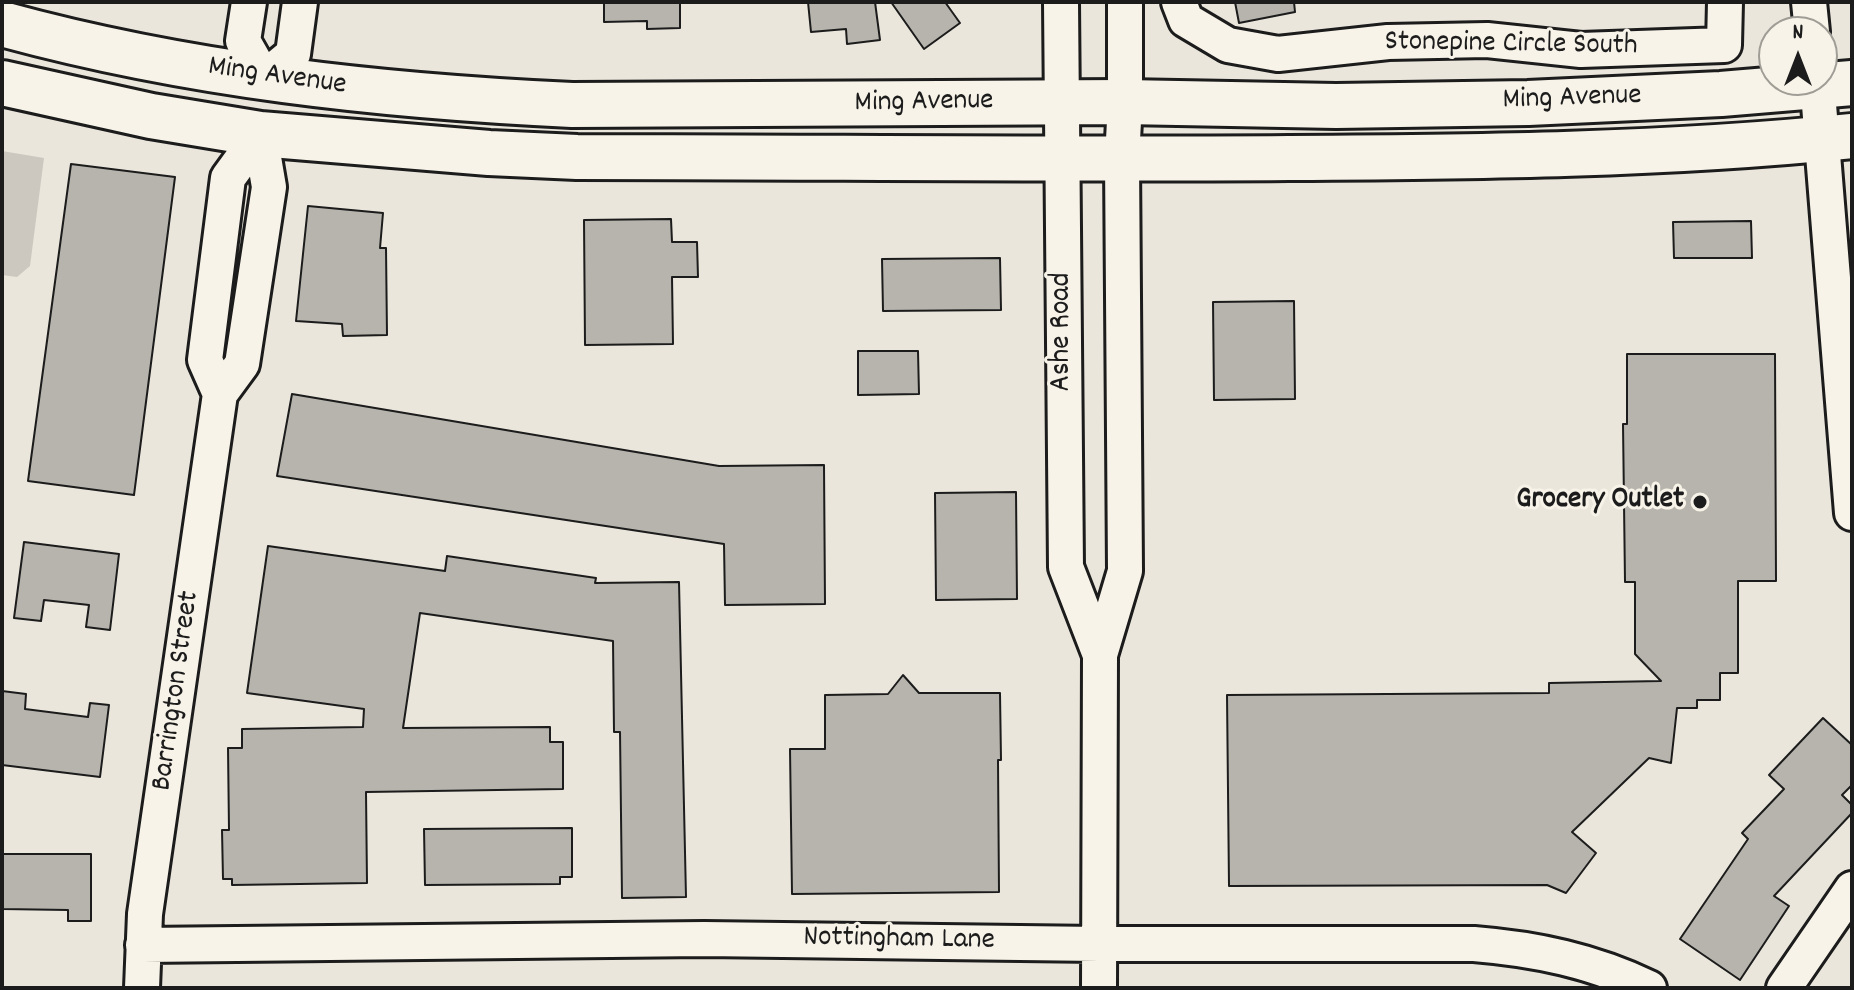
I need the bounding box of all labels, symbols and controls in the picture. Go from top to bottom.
north arrow [1758,16,1838,96]
text: N [1793,18,1803,49]
street label: Stonepine Circle South [1384,26,1638,66]
street label: Ming Avenue [206,51,348,105]
street label: Ming Avenue [1502,80,1642,120]
street label: Ming Avenue [854,85,994,123]
street label: Ashe Road [1046,273,1082,391]
place label: Grocery Outlet [1516,484,1684,520]
marker: Grocery Outlet [1691,493,1709,511]
street label: Barrington Street [146,589,210,793]
street label: Nottingham Lane [803,921,995,961]

